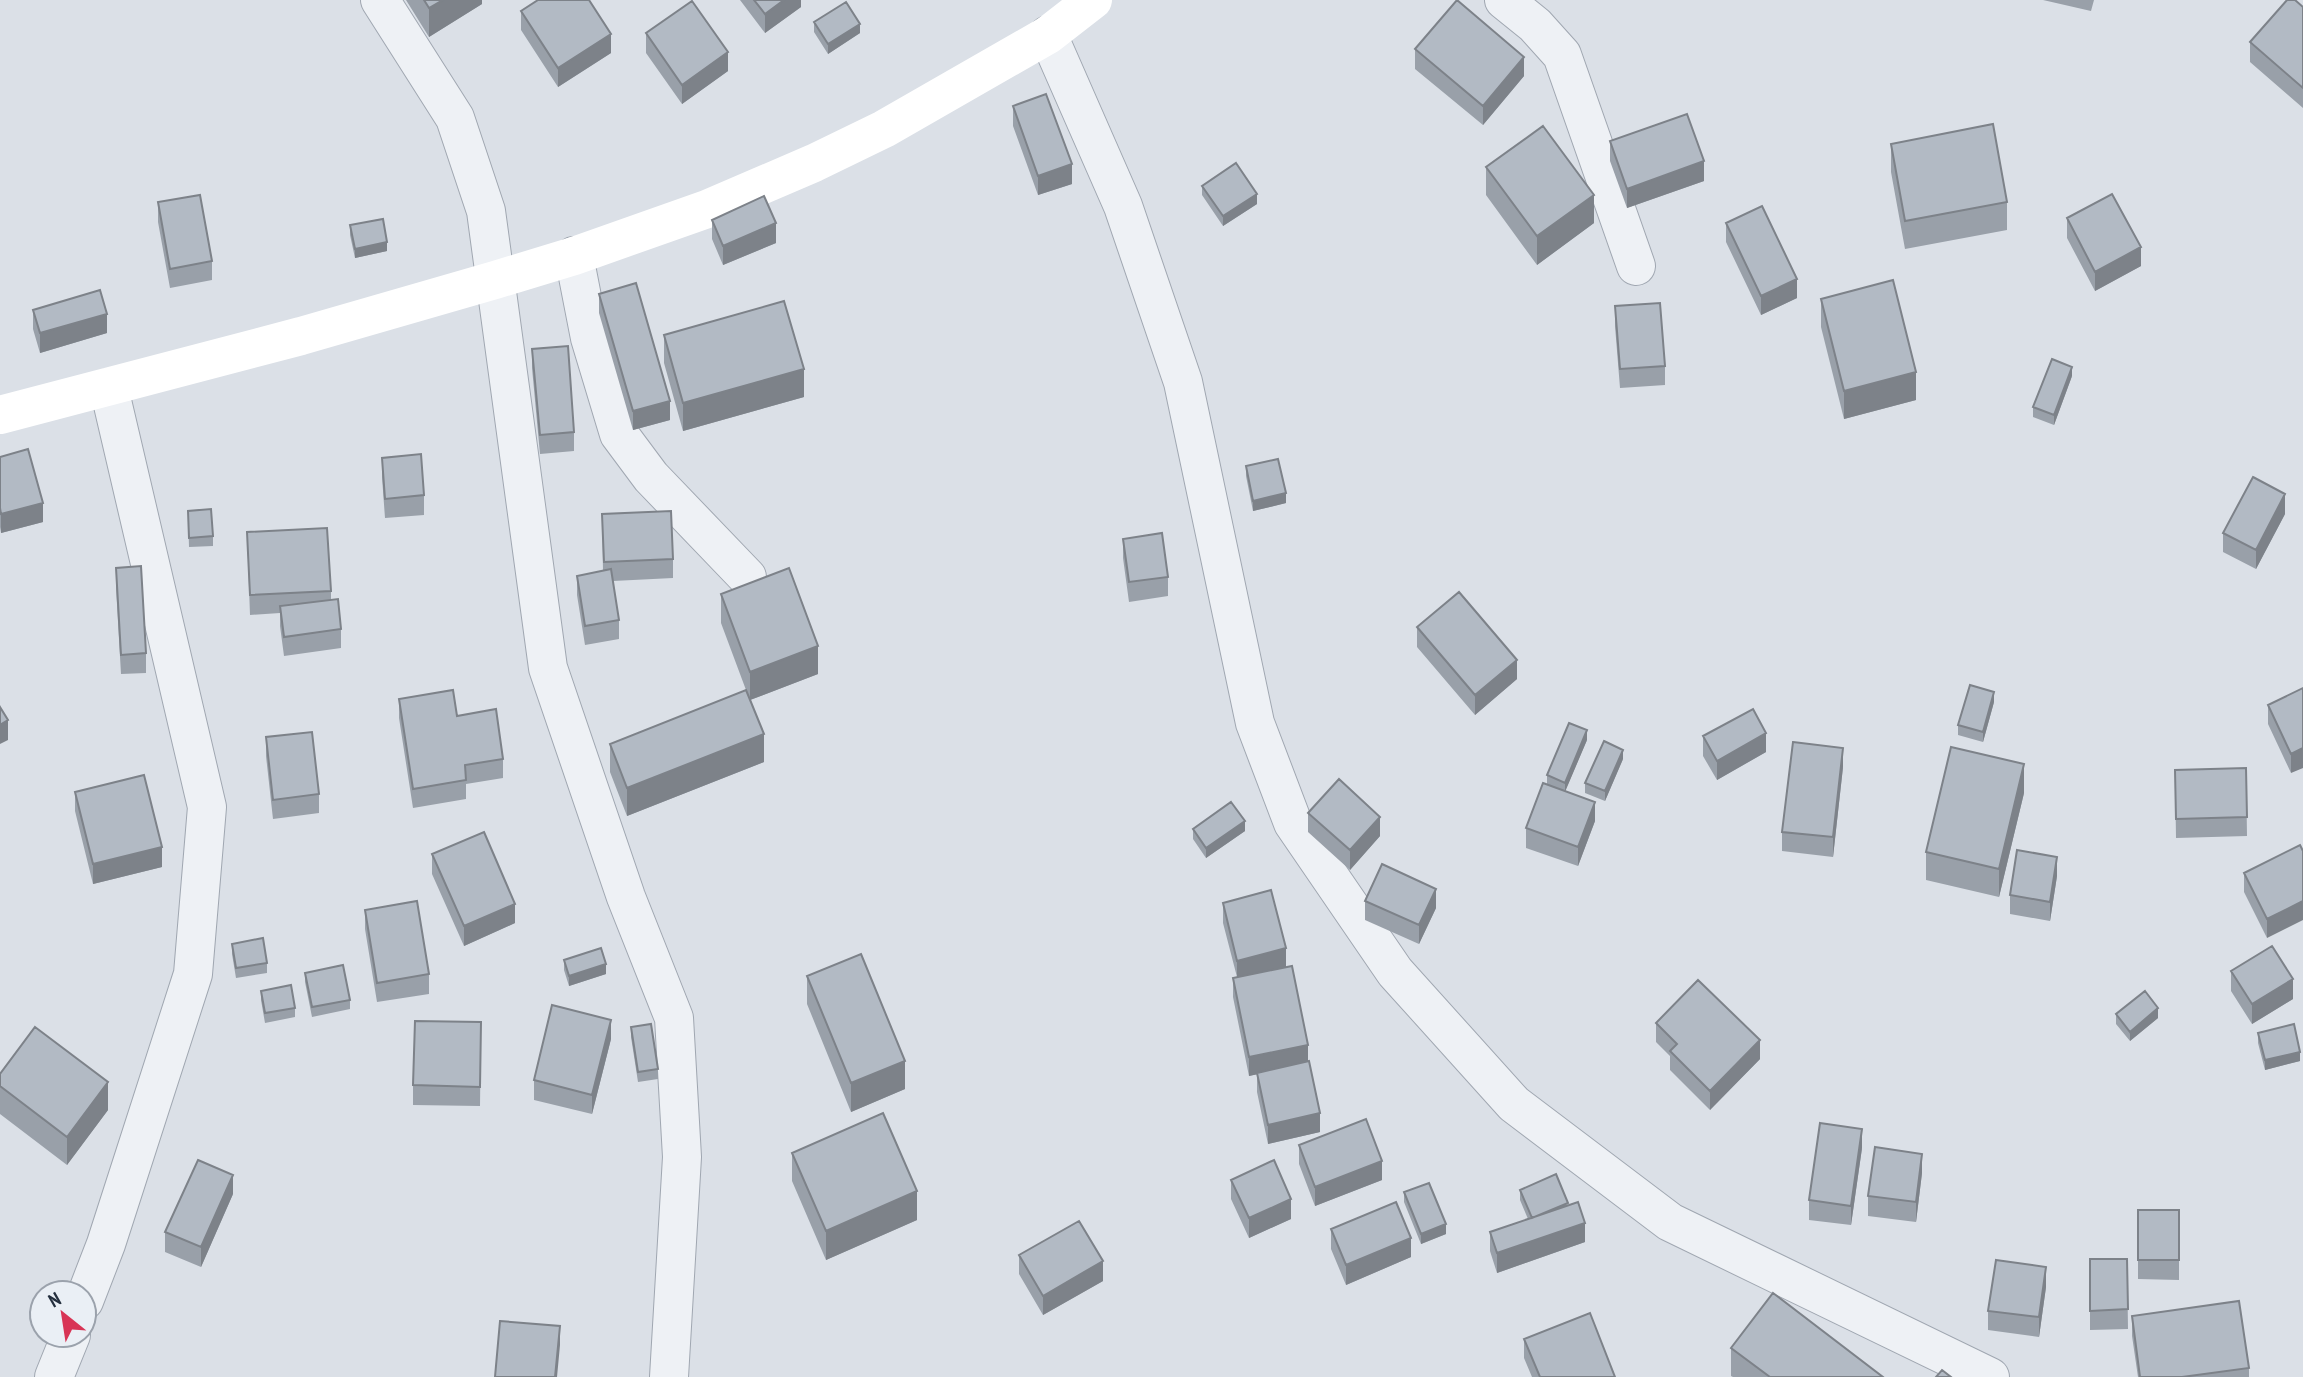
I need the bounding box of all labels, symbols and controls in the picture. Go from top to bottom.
north arrow [28,1279,98,1349]
text: N [44,1286,65,1312]

